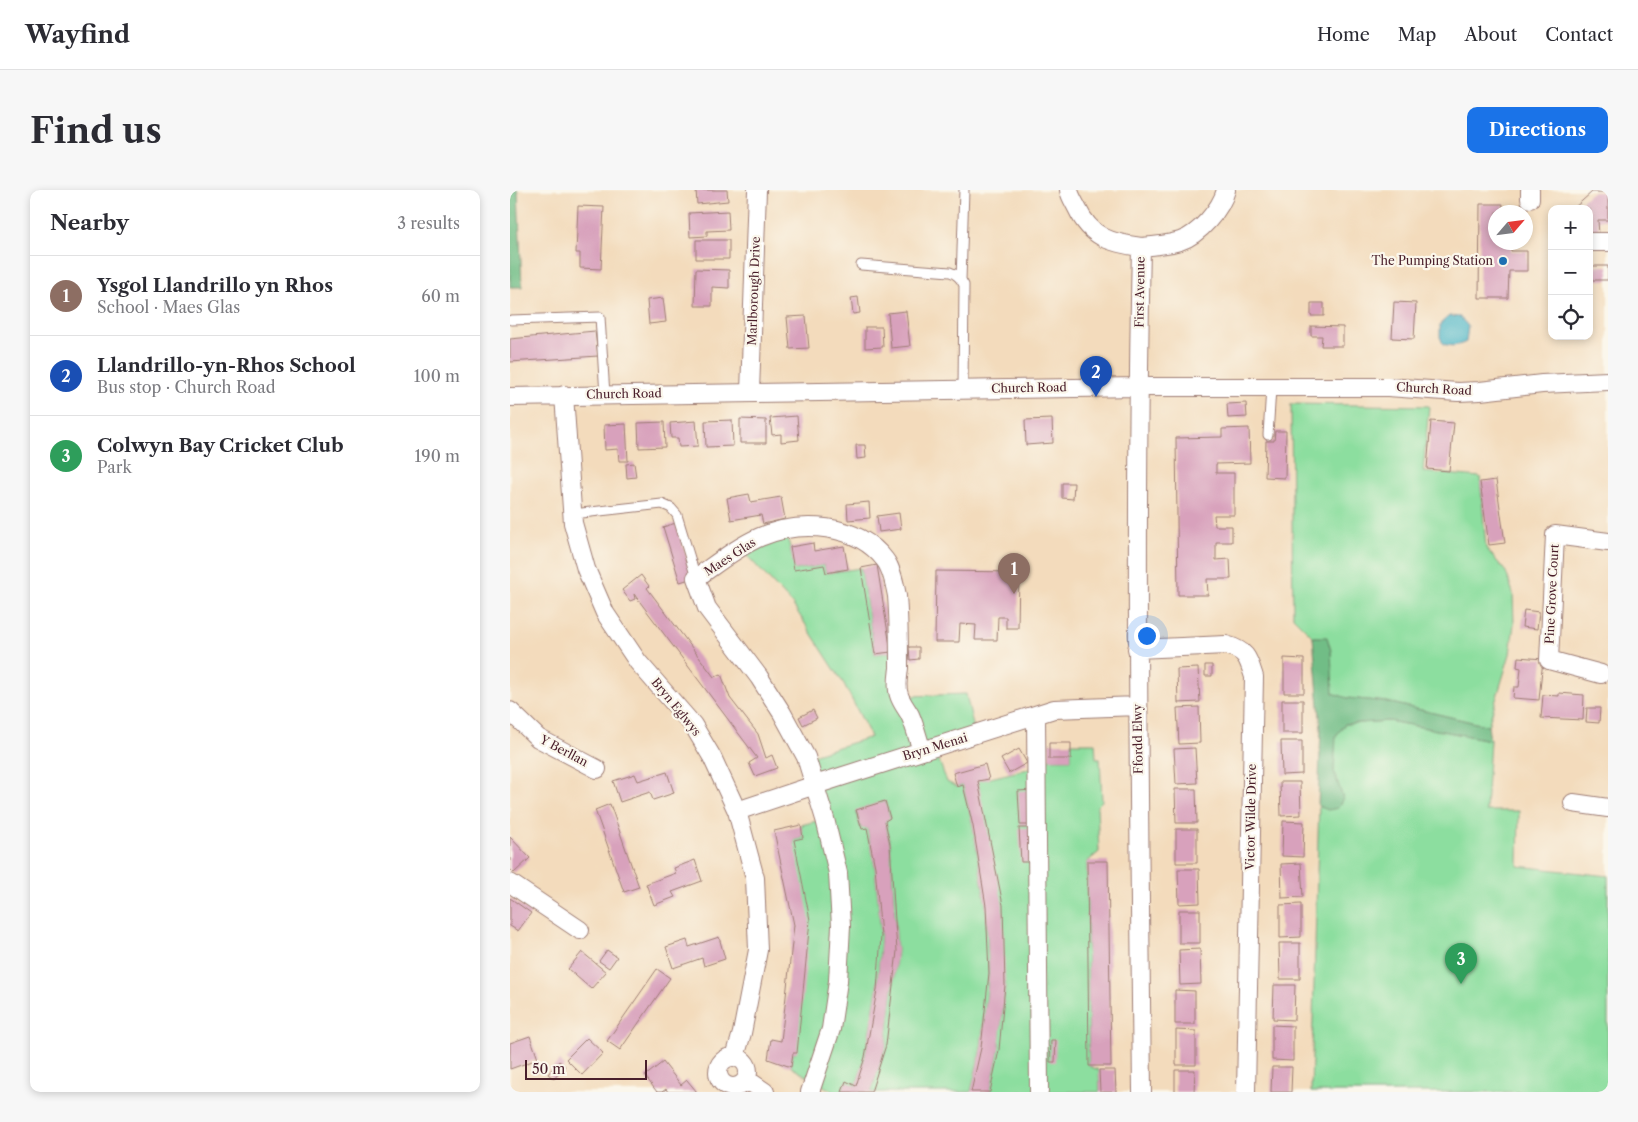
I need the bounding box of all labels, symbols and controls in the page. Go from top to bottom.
text: Wayfind [25,20,130,49]
text: Home [1317,24,1370,46]
text: Map [1398,24,1436,46]
text: About [1464,24,1517,46]
text: Contact [1545,24,1613,46]
button: Directions [1467,107,1608,153]
text: Find us [30,109,162,152]
north arrow [1488,205,1533,250]
map controls [1548,205,1593,340]
button: + [1548,205,1593,250]
text: Nearby [50,210,129,235]
text: 3 results [397,213,460,233]
street label: Marlborough Drive [744,236,763,346]
button: − [1548,250,1593,295]
place label: The Pumping Station [1371,253,1493,268]
marker: The Pumping Station [1497,255,1509,267]
street label: First Avenue [1131,256,1148,328]
text: Ysgol Llandrillo yn Rhos [97,274,333,297]
text: 1 [62,286,70,306]
text: 60 m [421,286,460,306]
button: locate [1548,295,1593,340]
text: School · Maes Glas [97,297,240,317]
text: Llandrillo-yn-Rhos School [97,354,356,377]
pin: 2 [1080,356,1112,397]
text: 2 [61,366,71,386]
text: 100 m [414,366,460,386]
text: Bus stop · Church Road [97,377,275,397]
street label: Church Road [991,379,1068,396]
street label: Church Road [1396,379,1473,398]
street label: Church Road [586,385,663,402]
text: Colwyn Bay Cricket Club [97,434,344,457]
text: 3 [61,446,71,466]
text: 190 m [415,446,460,466]
text: Park [97,457,132,477]
street label: Maes Glas [701,534,758,579]
street label: Pine Grove Court [1541,543,1562,644]
pin: 1 [998,553,1030,594]
your location [1134,623,1160,649]
street label: Bryn Eglwys [648,675,704,739]
street label: Ffordd Elwy [1129,703,1146,774]
street label: Bryn Menai [901,729,969,763]
street label: Y Berllan [537,731,591,770]
street label: Victor Wilde Drive [1242,763,1259,871]
pin: 3 [1445,943,1477,984]
scale bar [525,1057,648,1080]
text: 50 m [532,1060,565,1078]

